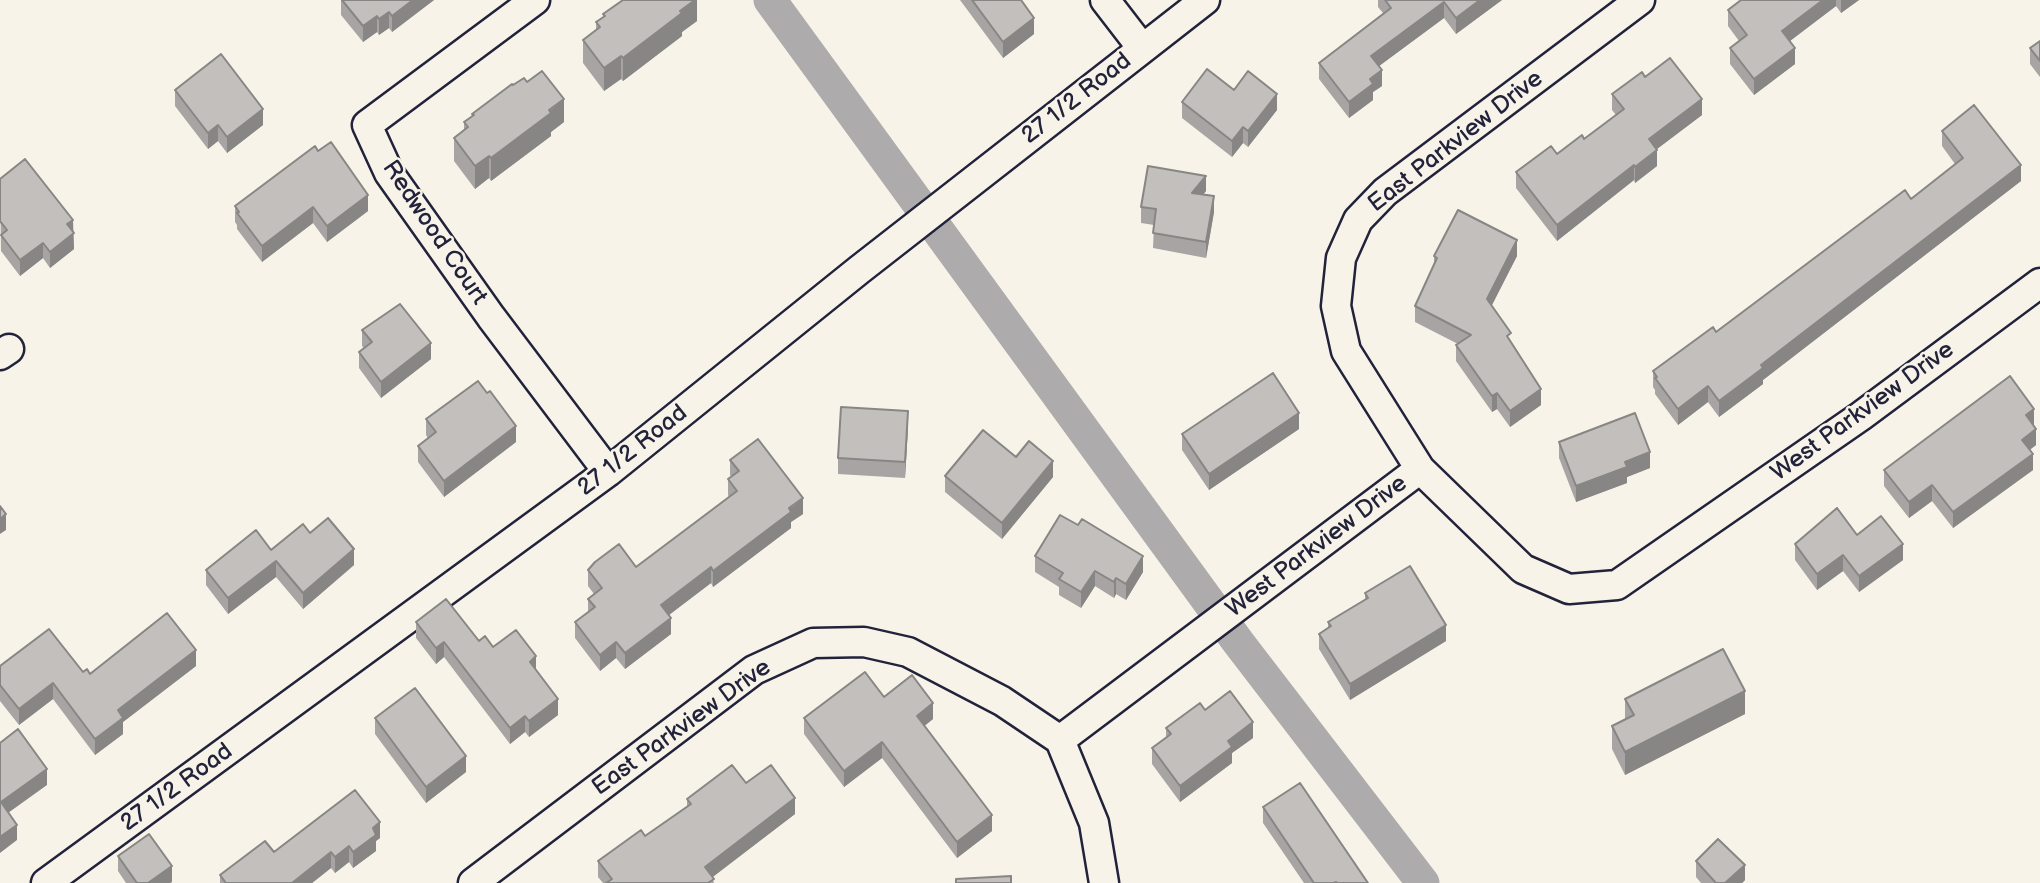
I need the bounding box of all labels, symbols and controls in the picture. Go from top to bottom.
street label: 27 1/2 Road [1016,47,1138,151]
street label: East Parkview Drive [1363,65,1549,219]
street label: Redwood Court [375,155,493,311]
street label: West Parkview Drive [1766,336,1960,488]
street label: 27 1/2 Road [572,399,694,503]
street label: West Parkview Drive [1221,470,1413,624]
street label: East Parkview Drive [587,654,777,802]
street label: 27 1/2 Road [115,738,239,838]

